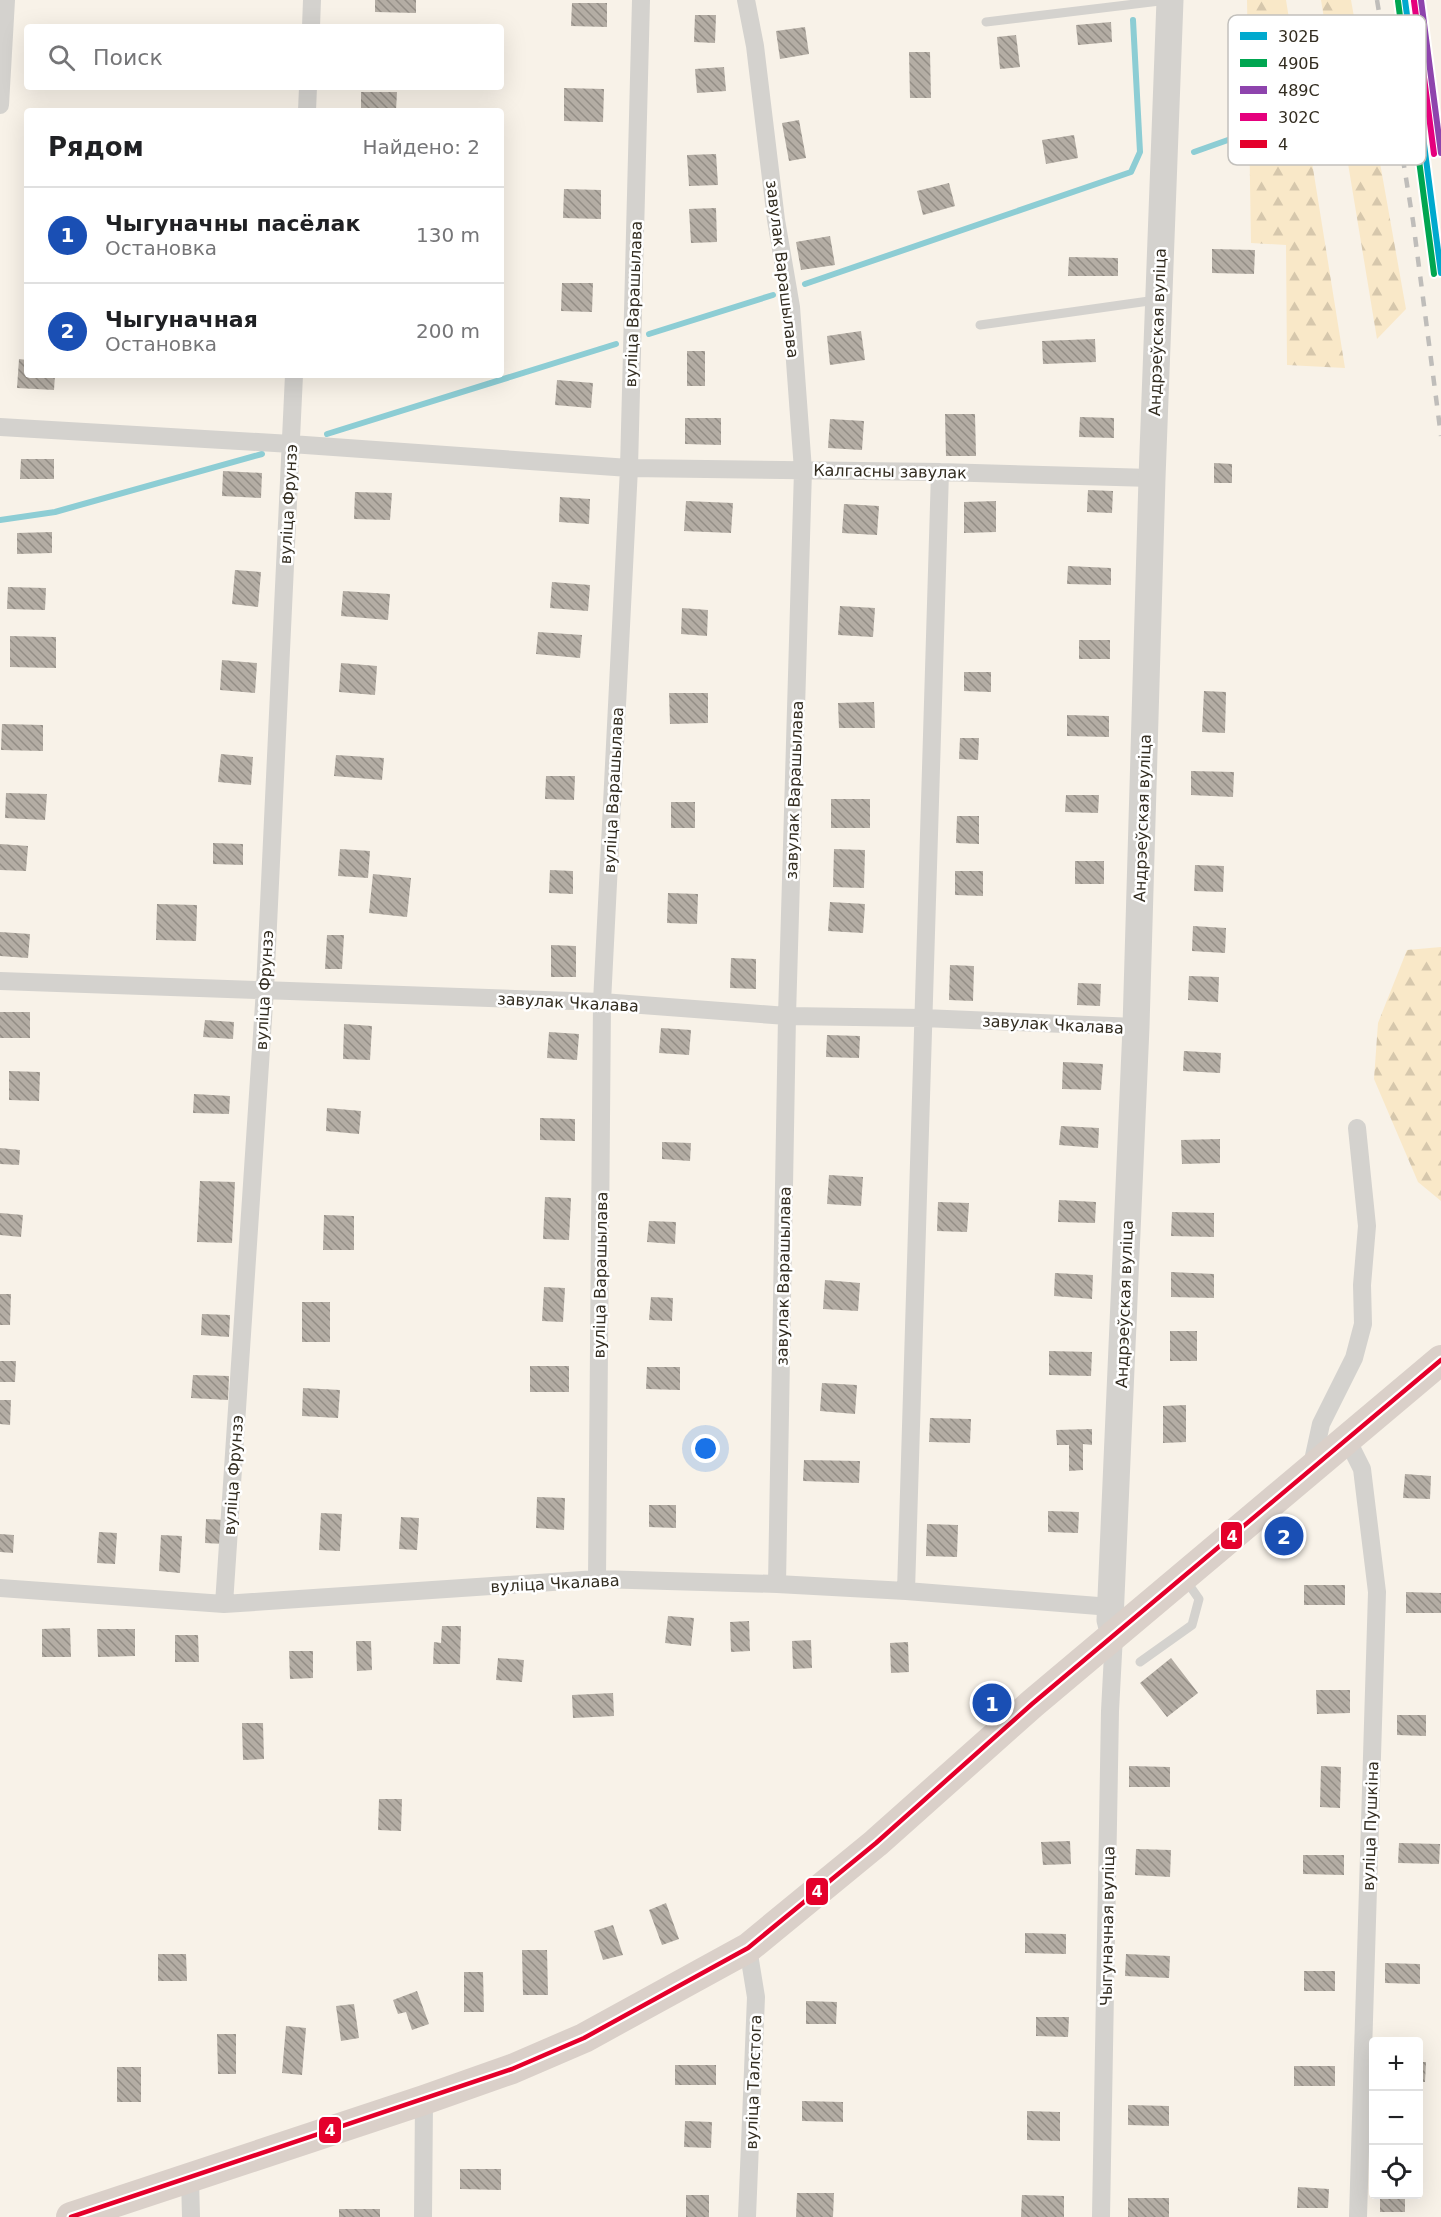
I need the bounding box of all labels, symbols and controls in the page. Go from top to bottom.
legend [1228,15,1426,165]
search box [24,24,504,90]
text: 302Б [1278,27,1320,46]
icon: search [45,41,78,74]
text: Поиск [93,45,163,70]
text: 490Б [1278,54,1320,73]
text: 489С [1278,81,1320,100]
text: 302С [1278,108,1320,127]
text: Рядом [48,132,144,162]
text: Найдено: 2 [362,135,480,159]
text: 4 [1278,135,1288,154]
street label: завулак Варашылава [762,179,803,359]
text: Чыгуначны пасёлак [105,211,360,236]
street label: вуліца Варашылава [621,220,646,388]
text: 1 [61,223,74,247]
text: 130 m [416,223,480,247]
text: Остановка [105,236,217,260]
street label: Андрэеўская вуліца [1145,248,1170,416]
text: Чыгуначная [105,307,258,332]
text: 2 [61,319,74,343]
text: 200 m [416,319,480,343]
text: Остановка [105,332,217,356]
street label: вуліца Фрунзэ [276,443,301,565]
street label: Калгасны завулак [813,461,967,482]
street label: завулак Варашылава [782,700,807,880]
street label: вуліца Варашылава [600,706,627,874]
street label: Андрэеўская вуліца [1130,734,1155,902]
street label: вуліца Фрунзэ [252,929,277,1051]
street label: завулак Чкалава [497,989,639,1016]
street label: завулак Чкалава [982,1011,1124,1038]
street label: завулак Варашылава [772,1186,795,1366]
street label: вуліца Варашылава [590,1192,611,1358]
street label: Андрэеўская вуліца [1112,1220,1137,1388]
street label: вуліца Фрунзэ [220,1414,247,1536]
your location [691,1434,720,1463]
pin: 2 [1264,1514,1304,1558]
line badge: 4 [1220,1521,1243,1550]
text: 4 [1226,1527,1238,1546]
street label: вуліца Чкалава [490,1571,620,1596]
pin: 1 [972,1680,1012,1726]
street label: вуліца Пушкіна [1359,1761,1382,1891]
street label: Чыгуначная вуліца [1097,1846,1118,2006]
line badge: 4 [805,1877,829,1906]
text: 4 [811,1882,823,1901]
street label: вуліца Талстога [742,2014,765,2150]
map controls [1369,2037,1423,2199]
button: + [1369,2037,1423,2091]
button: − [1369,2091,1423,2145]
line badge: 4 [318,2116,342,2144]
text: 4 [324,2121,336,2140]
button: locate [1369,2145,1423,2199]

